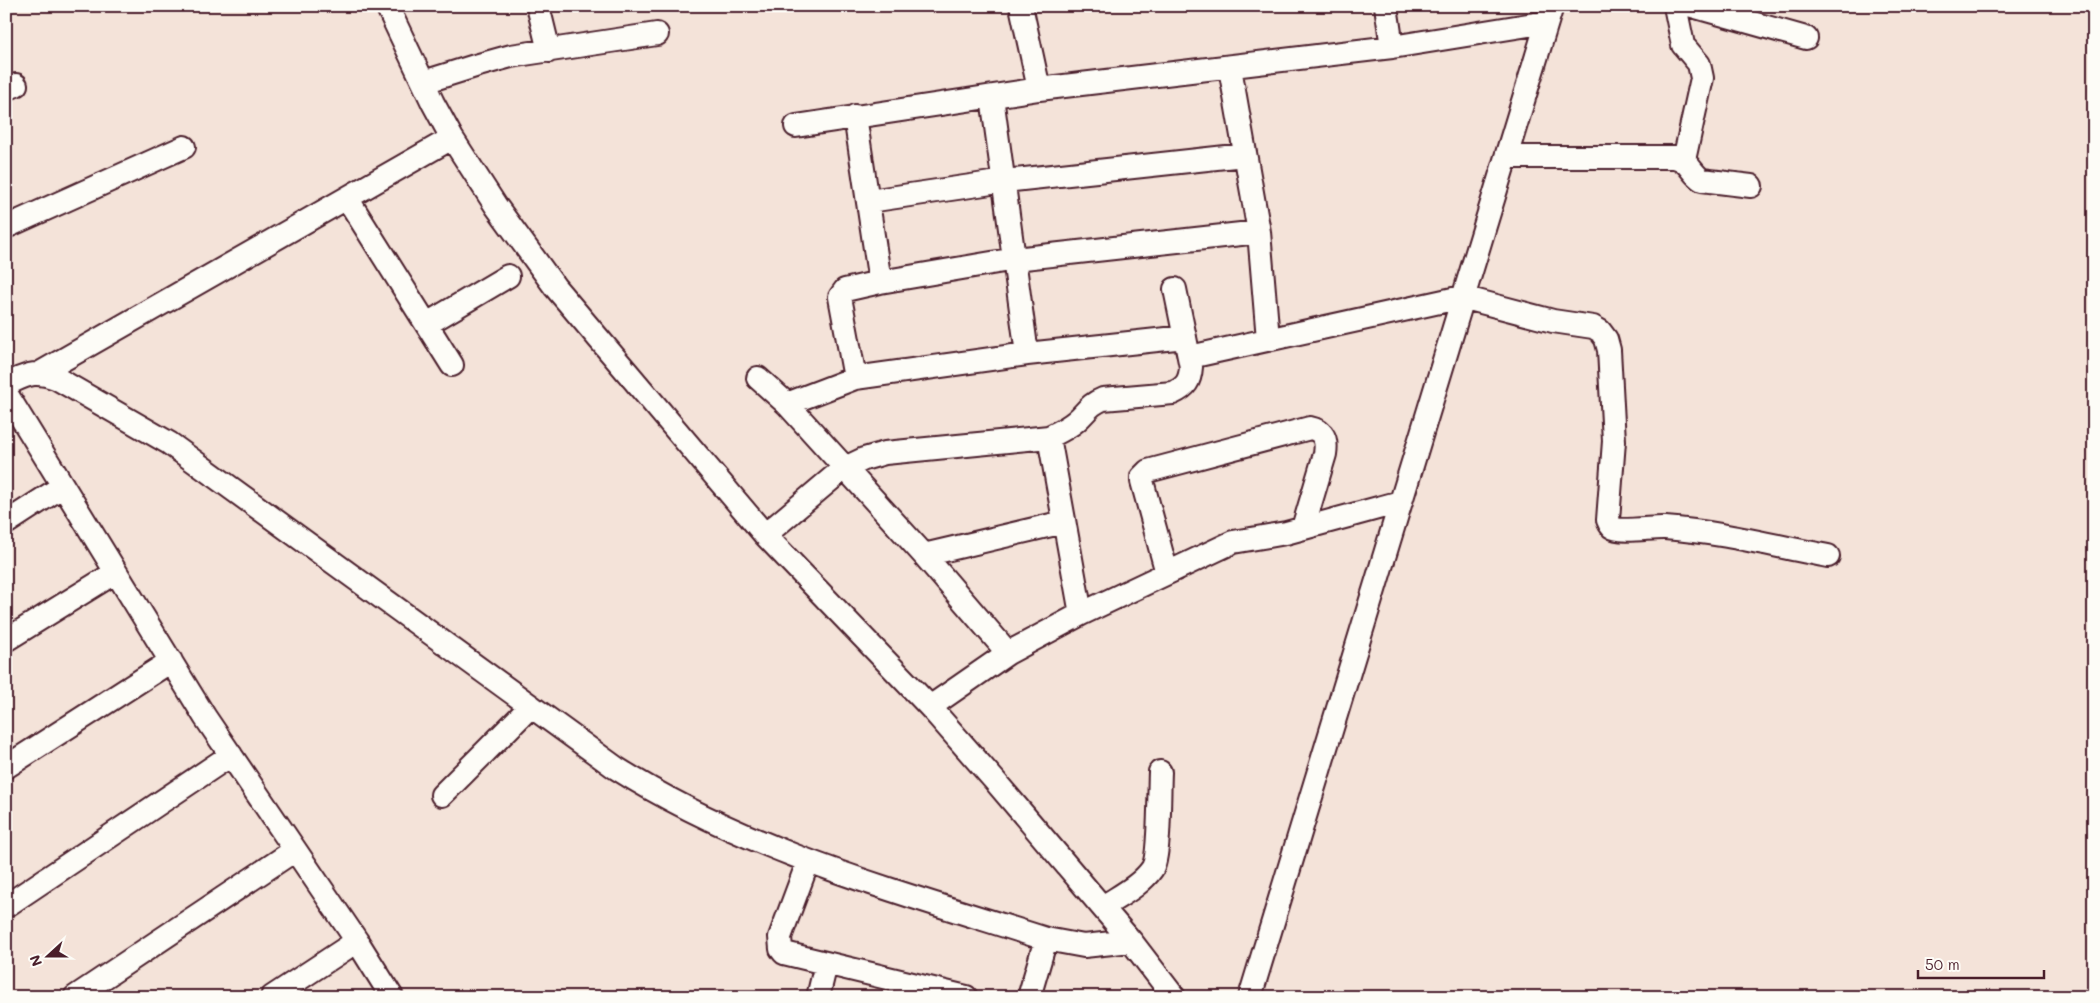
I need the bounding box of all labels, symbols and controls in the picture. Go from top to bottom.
north arrow [22,930,72,980]
scale bar [1918,948,2044,980]
text: N [25,952,46,969]
text: 50 m [1925,954,1960,974]

